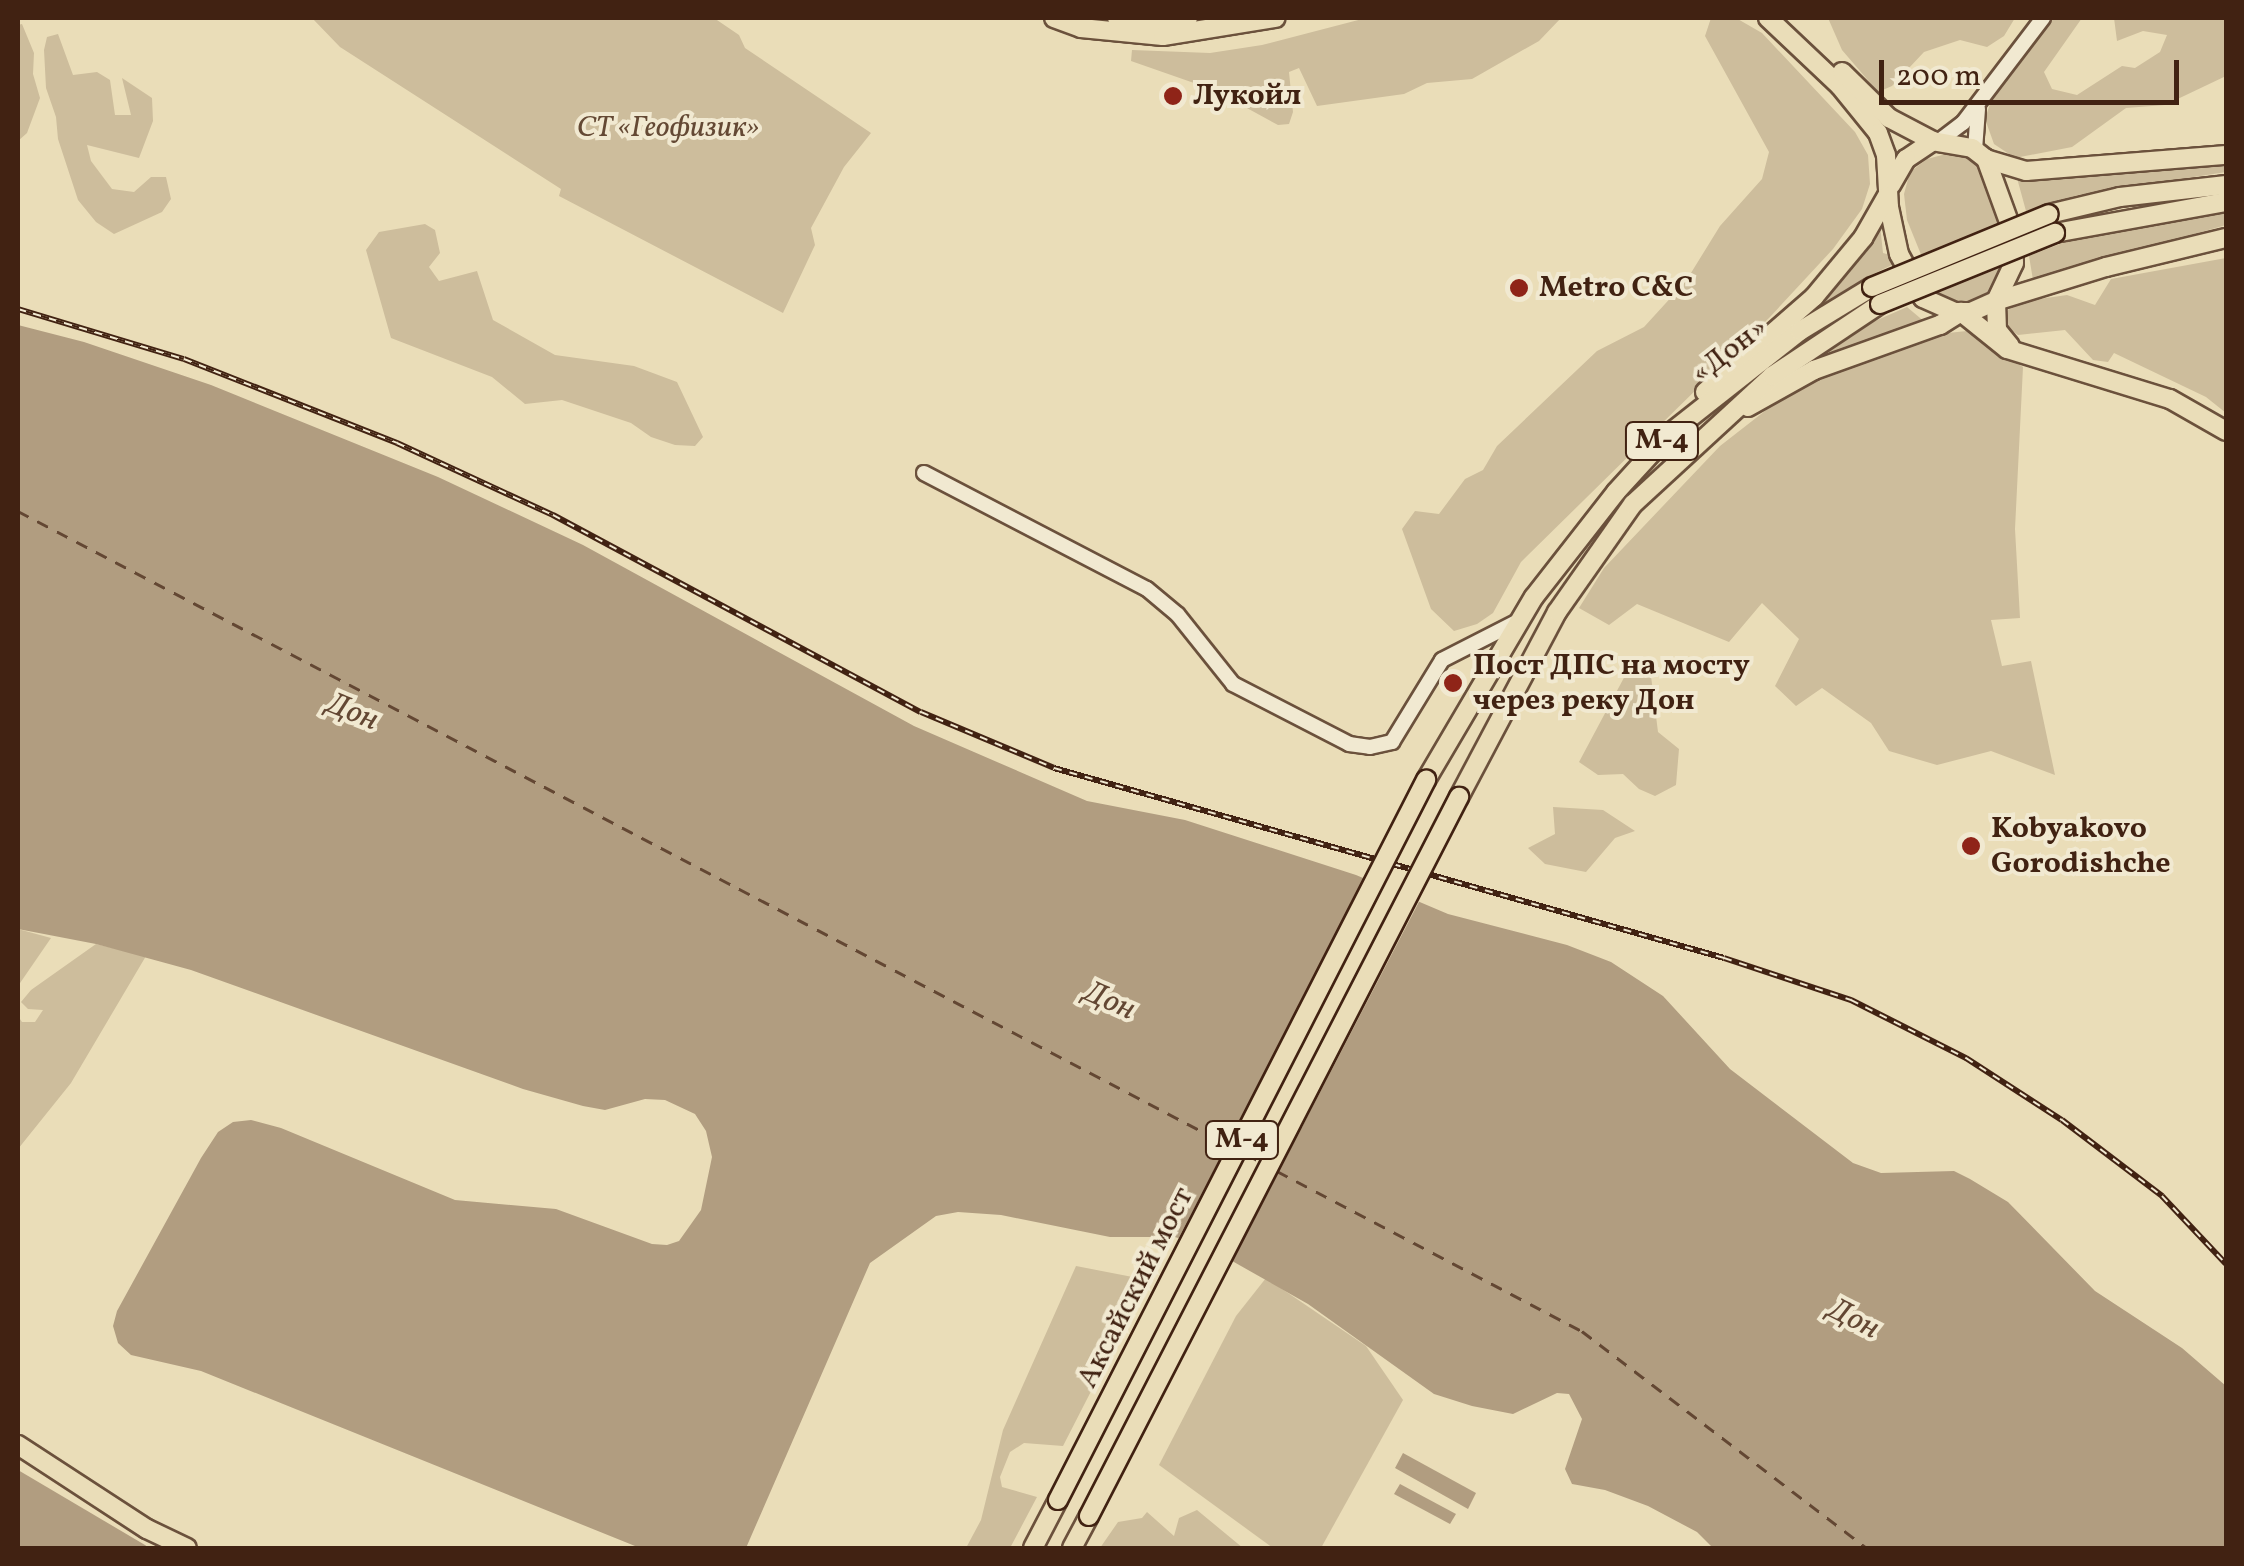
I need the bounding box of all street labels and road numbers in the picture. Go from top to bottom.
street label: «Дон» [1685,310,1775,392]
road number: М-4 [1624,418,1700,464]
road number: М-4 [1204,1117,1280,1163]
street label: Аксайский мост [1070,1182,1202,1394]

